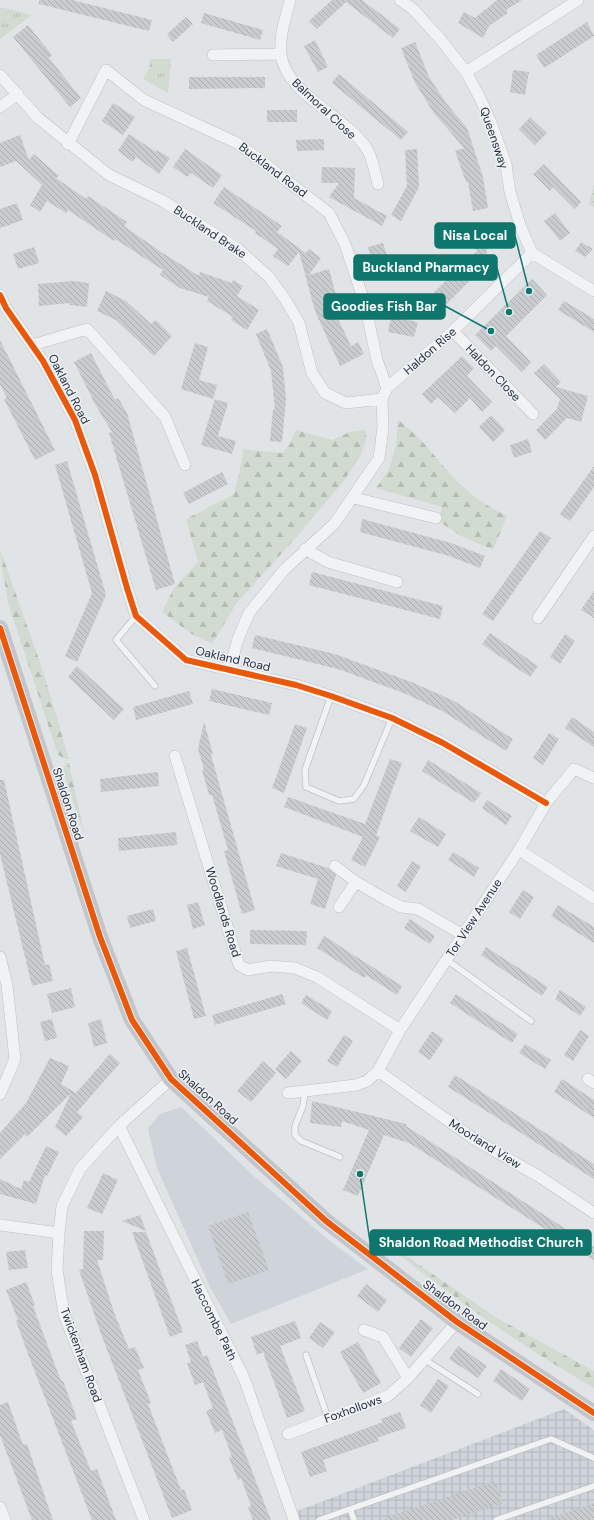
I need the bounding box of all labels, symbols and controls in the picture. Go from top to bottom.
street label: Balmoral Close [288,75,360,143]
street label: Queensway [476,105,512,171]
street label: Buckland Road [236,139,310,201]
street label: Buckland Brake [171,202,250,262]
callout: Nisa Local [435,223,515,248]
text: Nisa Local [443,227,507,244]
callout: Buckland Pharmacy [354,255,497,280]
text: Buckland Pharmacy [363,259,490,276]
callout: Goodies Fish Bar [324,294,445,319]
text: Goodies Fish Bar [331,298,438,315]
street label: Haldon Rise [400,324,460,378]
street label: Haldon Close [462,341,524,405]
street label: Oakland Road [44,351,94,427]
street label: Oakland Road [194,643,272,675]
street label: Shaldon Road [49,766,87,842]
street label: Woodlands Road [202,865,244,959]
street label: Tor View Avenue [443,875,506,961]
street label: Shaldon Road [175,1066,241,1128]
street label: Moorland View [446,1115,524,1173]
callout: Shaldon Road Methodist Church [370,1230,591,1255]
text: Shaldon Road Methodist Church [379,1234,583,1251]
street label: Shaldon Road [420,1276,490,1334]
street label: Haccombe Path [187,1277,241,1363]
street label: Twickenham Road [56,1305,106,1405]
street label: Foxhollows [322,1391,384,1427]

